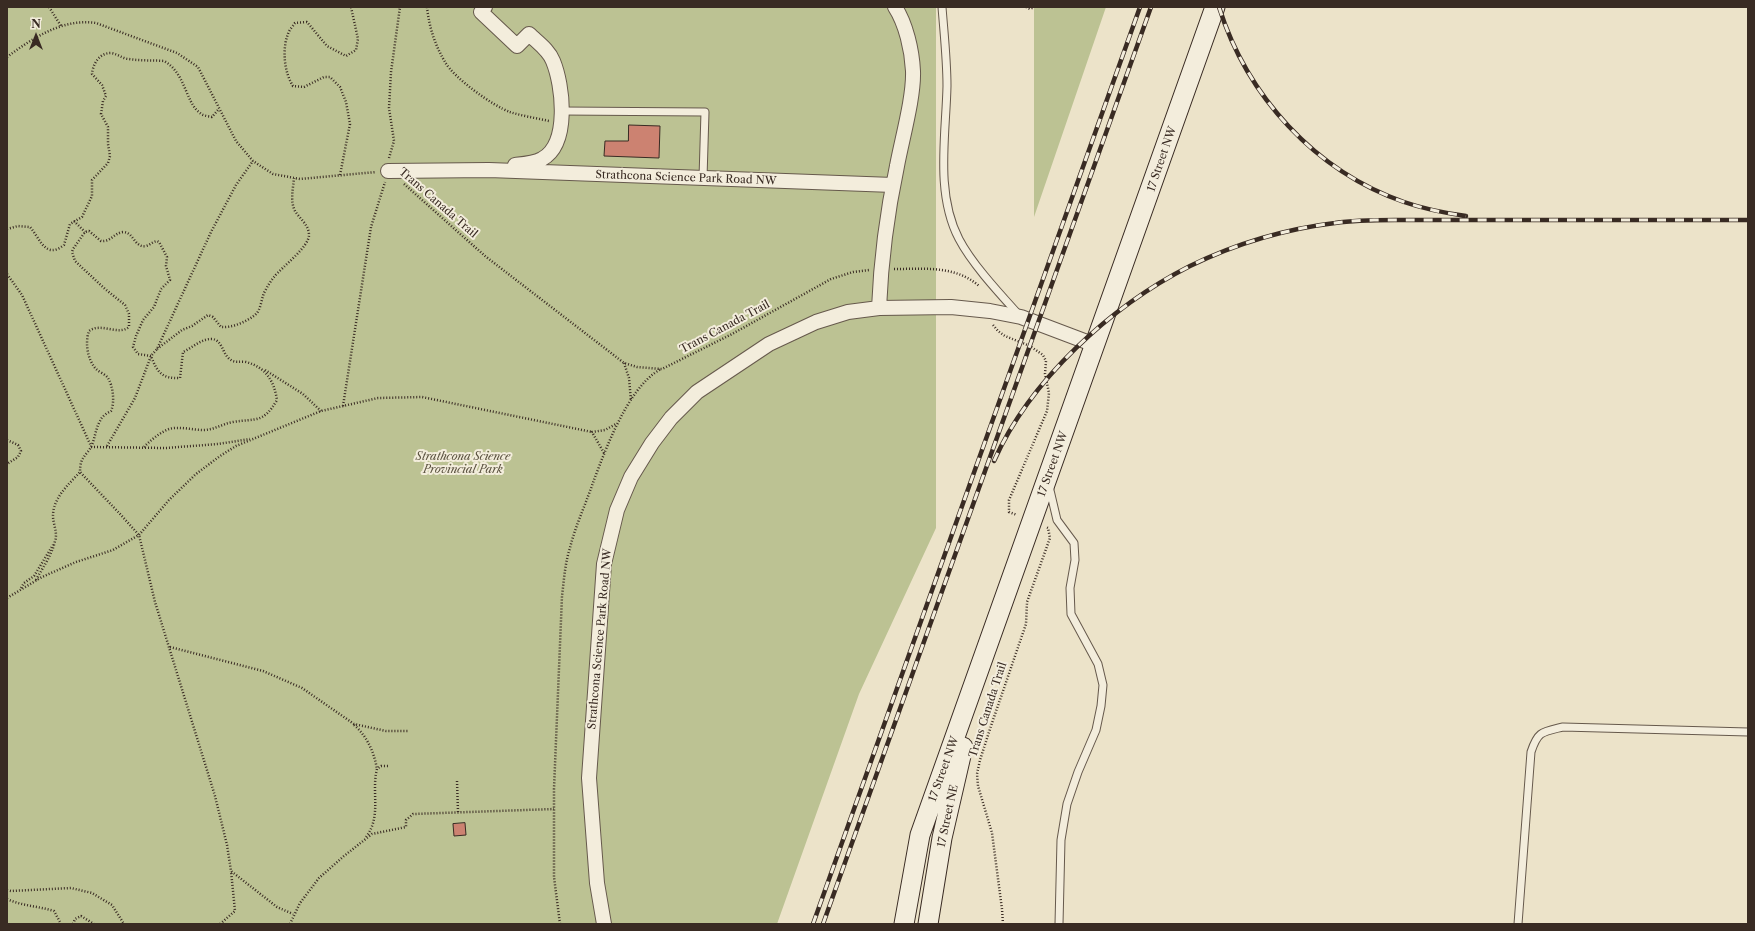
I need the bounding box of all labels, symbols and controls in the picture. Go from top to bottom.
north arrow [16,16,56,56]
text: N [31,17,41,31]
street label: 17 Street NW [1145,125,1179,193]
street label: Trans Canada Trail [396,165,480,241]
street label: Strathcona Science Park Road NW [595,168,777,188]
street label: Trans Canada Trail [678,298,772,356]
street label: 17 Street NW [1035,430,1071,498]
park label: Strathcona Science Provincial Park [416,450,510,476]
street label: Strathcona Science Park Road NW [586,548,614,730]
street label: Trans Canada Trail [966,661,1010,759]
street label: 17 Street NW [926,735,962,803]
street label: 17 Street NE [935,783,961,849]

